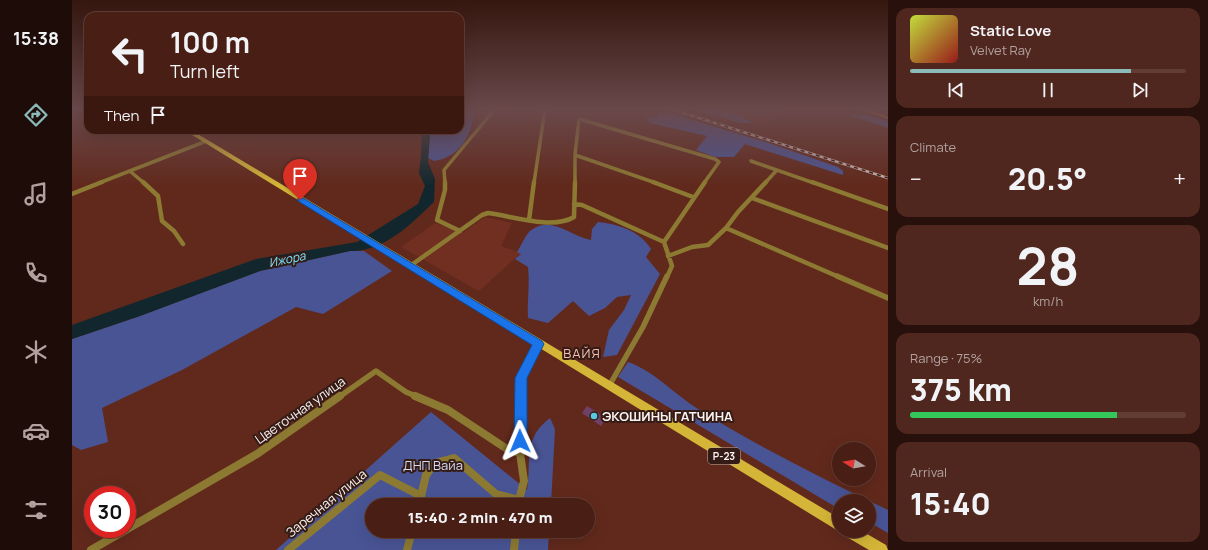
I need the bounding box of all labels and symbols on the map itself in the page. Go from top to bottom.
pin [283,159,317,200]
water label: Ижора [267,247,308,271]
district label: ВАЙЯ [563,344,601,362]
street label: Цветочная улица [251,372,349,448]
place label: ЭКОШИНЫ ГАТЧИНА [602,407,733,425]
marker: ЭКОШИНЫ ГАТЧИНА [589,411,599,421]
position arrow [499,420,541,462]
north arrow [832,442,876,486]
road number: Р-23 [708,448,740,464]
park label: ДНП Вайа [403,456,463,474]
street label: Заречная улица [282,465,370,541]
speed limit sign: 30 [84,486,136,538]

